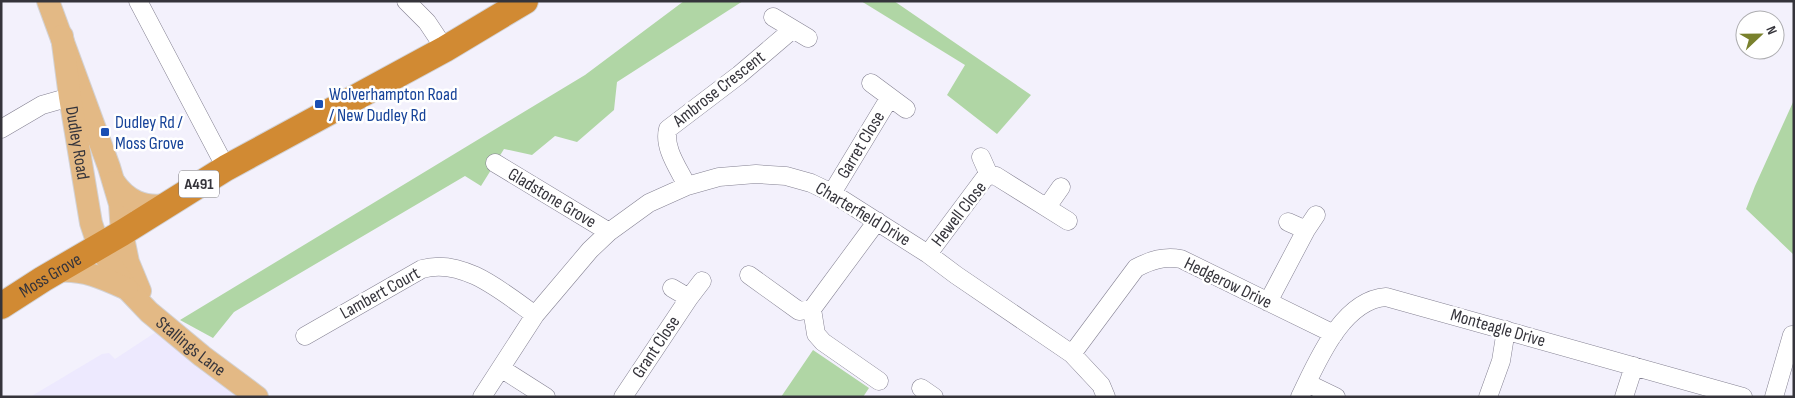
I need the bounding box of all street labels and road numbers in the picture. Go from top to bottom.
street label: Ambrose Crescent [668,46,770,132]
street label: Dudley Road [61,105,94,181]
street label: Garret Close [833,108,889,182]
street label: Gladstone Grove [504,163,600,233]
road number: A491 [179,170,219,198]
street label: Charterfield Drive [812,177,914,251]
street label: Hewell Close [927,177,991,251]
street label: Moss Grove [15,248,85,302]
street label: Hedgerow Drive [1181,253,1275,313]
street label: Lambert Court [336,262,424,324]
street label: Monteagle Drive [1448,304,1548,352]
street label: Stallings Lane [152,312,230,381]
street label: Grant Close [628,312,684,382]

